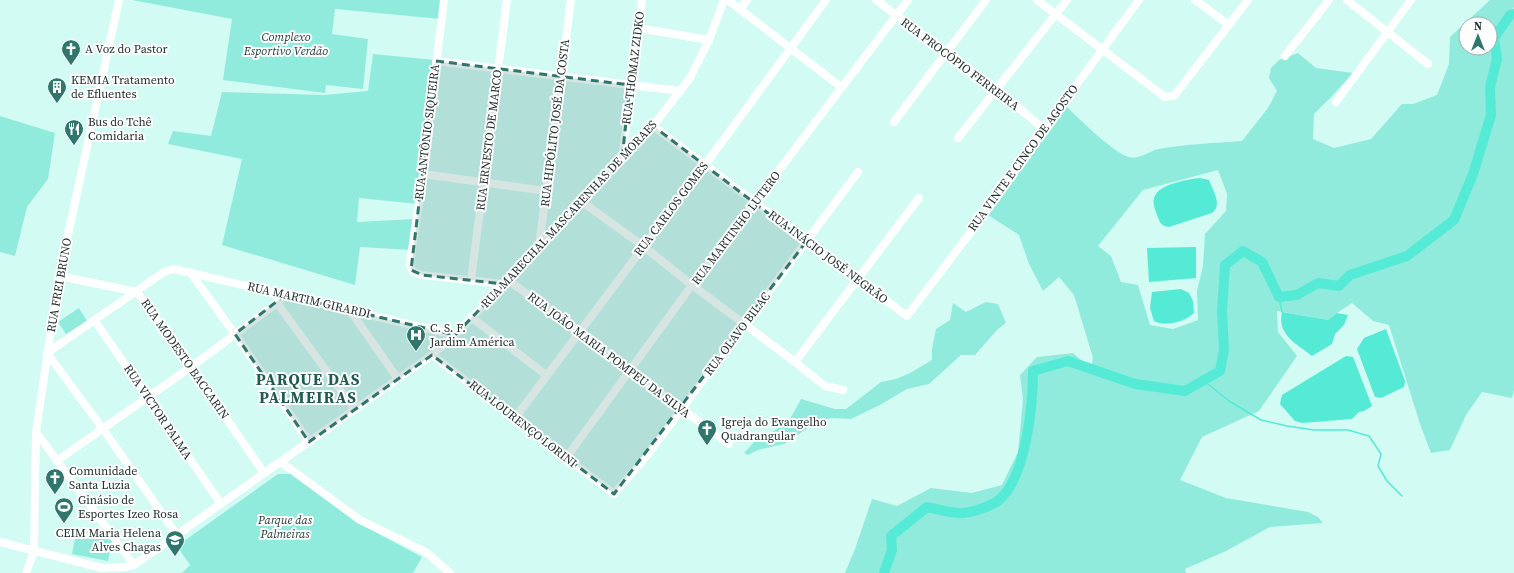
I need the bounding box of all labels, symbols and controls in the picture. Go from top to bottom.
street label: RUA THOMAZ ZIDKO [618,10,648,126]
street label: RUA PROCÓPIO FERREIRA [897,14,1023,114]
north arrow [1458,16,1498,56]
text: N [1474,19,1482,34]
park label: Complexo Esportivo Verdão [243,29,328,59]
church icon: A Voz do Pastor [60,38,82,66]
street label: RUA HIPÓLITO JOSÉ DA COSTA [537,38,573,208]
place label: A Voz do Pastor [85,41,168,57]
street label: RUA ANTÔNIO SIQUEIRA [411,63,443,201]
street label: RUA ERNESTO DE MARCO [472,69,506,211]
place label: KEMIA Tratamento de Efluentes [71,72,175,102]
building icon: KEMIA Tratamento de Efluentes [46,76,68,104]
street label: RUA VINTE E CINCO DE AGOSTO [964,81,1082,235]
place label: Bus do Tchê Comidaria [88,114,152,144]
street label: RUA MARECHAL MASCARENHAS DE MORAES [478,117,660,311]
restaurant icon: Bus do Tchê Comidaria [63,118,85,146]
street label: RUA CARLOS GOMES [630,159,712,259]
street label: RUA MARTINHO LUTERO [688,168,784,288]
street label: RUA INÁCIO JOSÉ NEGRÃO [765,207,891,307]
street label: RUA FREI BRUNO [43,237,75,333]
street label: RUA MARTIM GIRARDI [246,278,372,322]
street label: RUA JOÃO MARIA POMPEU DA SILVA [524,288,694,422]
street label: RUA OLAVO BILAC [700,289,774,379]
street label: RUA MODESTO BACCARIN [137,296,233,422]
place label: C. S. F. Jardim América [429,320,516,350]
hospital icon: C. S. F. Jardim América [405,324,427,352]
street label: RUA VICTOR PALMA [120,361,196,463]
district label: PARQUE DAS PALMEIRAS [256,368,360,408]
street label: RUA LOURENÇO LORINI [466,377,580,471]
place label: Igreja do Evangelho Quadrangular [721,414,827,444]
church icon: Igreja do Evangelho Quadrangular [696,418,718,446]
place label: Comunidade Santa Luzia [69,463,137,493]
church icon: Comunidade Santa Luzia [44,467,66,495]
place label: Ginásio de Esportes Izeo Rosa [78,492,179,522]
sports icon: Ginásio de Esportes Izeo Rosa [53,496,75,524]
park label: Parque das Palmeiras [257,512,313,542]
place label: CEIM Maria Helena Alves Chagas [56,525,162,555]
school or university icon: CEIM Maria Helena Alves Chagas [164,529,186,557]

